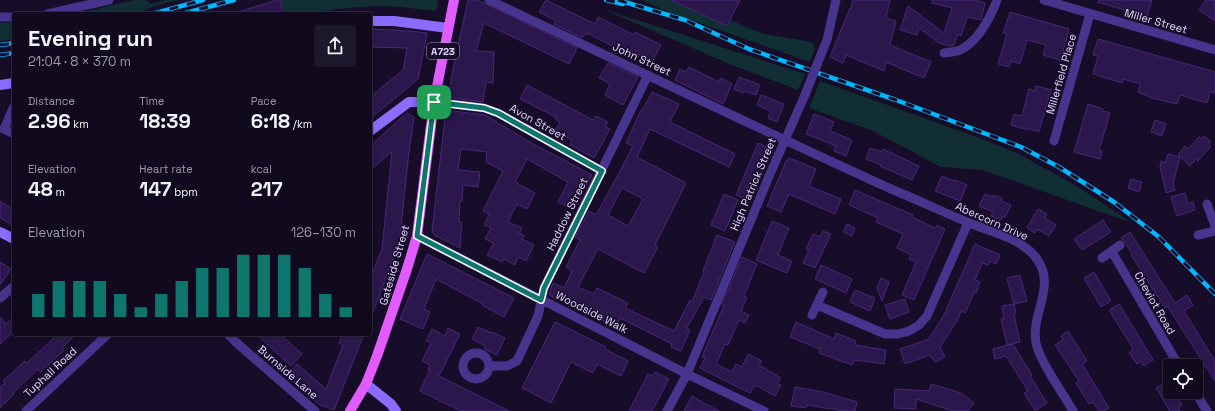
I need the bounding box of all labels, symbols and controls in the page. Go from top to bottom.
street label: Miller Street [1123,5,1189,37]
text: Evening run [28,24,153,52]
button: share [314,25,356,67]
street label: Millerfield Place [1043,32,1079,116]
street label: John Street [611,39,673,79]
road number: A723 [427,43,459,59]
text: 21:04 · 8 × 370 m [28,53,131,70]
pin [417,85,451,119]
icon: arrive [423,91,445,113]
text: Distance [28,94,75,108]
text: Time [139,94,164,108]
text: Pace [251,94,276,108]
street label: Avon Street [507,101,569,143]
text: 2.96 [28,108,71,134]
text: 18:39 [139,108,191,134]
text: 6:18 [251,108,290,134]
text: km [71,117,89,131]
text: /km [290,117,312,131]
street label: High Patrick Street [727,135,779,233]
text: Elevation [28,162,76,176]
text: Heart rate [139,162,193,176]
text: kcal [251,162,272,176]
street label: Haddow Street [543,175,591,253]
text: 48 [28,176,53,202]
text: 147 [139,176,171,202]
text: 217 [251,176,283,202]
text: m [53,185,65,199]
text: bpm [171,185,198,199]
street label: Abercorn Drive [954,199,1030,243]
street label: Gateside Street [376,223,412,307]
text: Elevation [28,224,85,241]
text: 126–130 m [291,224,356,241]
street label: Cheviot Road [1131,269,1179,337]
street label: Woodside Walk [553,288,631,336]
street label: Burnside Lane [255,342,321,402]
street label: Tuphall Road [20,344,80,400]
map controls [1163,359,1203,399]
button: locate [1163,359,1203,399]

